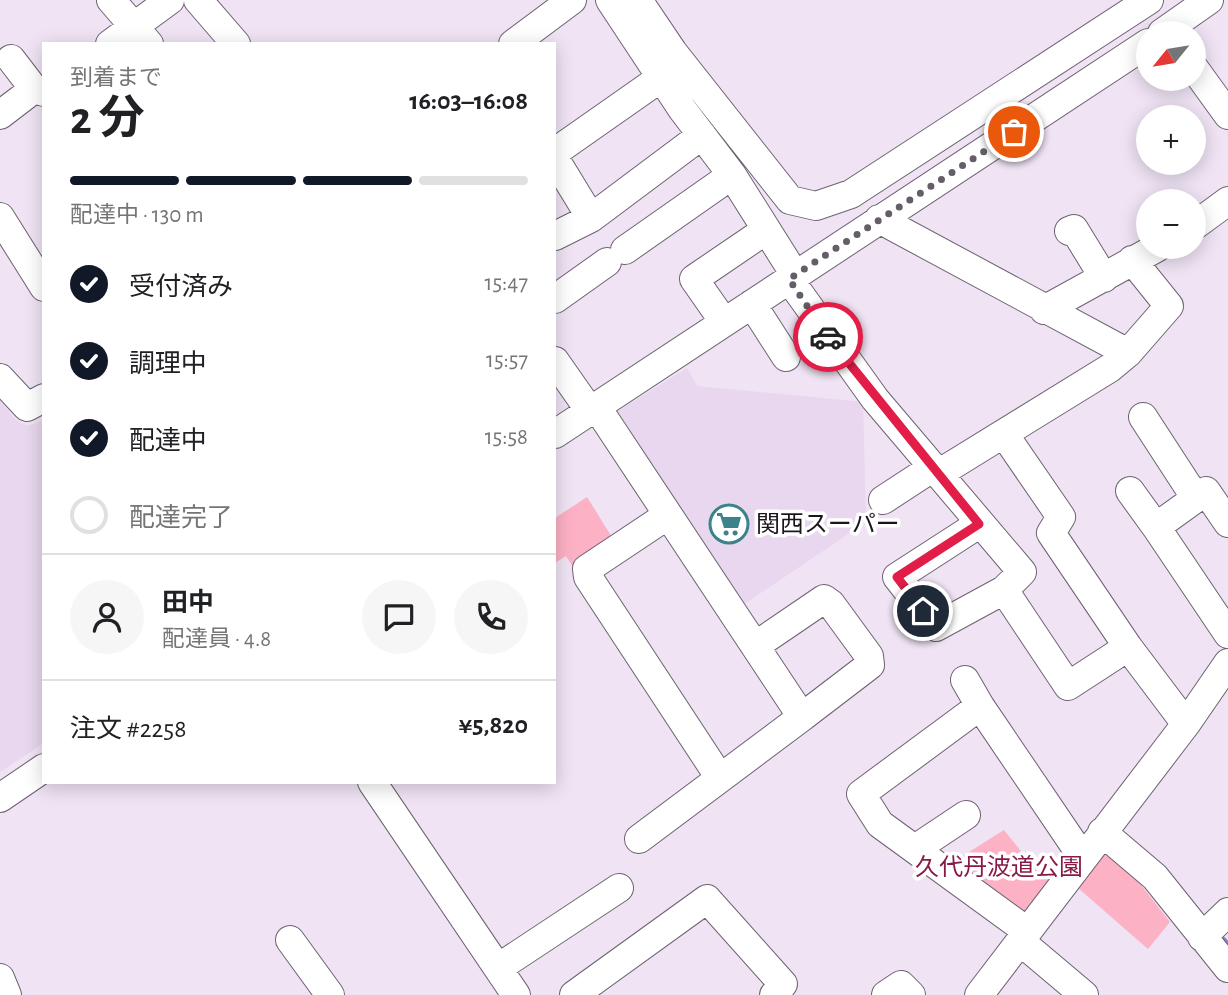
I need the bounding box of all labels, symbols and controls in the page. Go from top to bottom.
north arrow [1136,21,1206,91]
map controls [1136,21,1206,259]
text: 到着まで [70,67,162,90]
text: 16:03–16:08 [409,88,528,114]
text: 2 分 [70,96,145,142]
pin [984,102,1044,162]
button: + [1136,105,1206,175]
icon: bag [995,113,1033,151]
button: − [1136,189,1206,259]
text: 配達中 · 130 m [70,204,204,227]
icon: check [70,265,108,303]
text: 15:47 [485,272,528,295]
text: 受付済み [129,274,233,300]
courier [793,302,863,372]
icon: car [809,318,847,356]
icon: check [70,342,108,380]
text: 15:57 [486,349,528,372]
text: 調理中 [129,351,207,377]
icon: check [70,419,108,457]
text: 15:58 [485,426,528,449]
text: 配達中 [129,428,207,454]
supermarket icon: 関西スーパー [708,503,750,545]
text: 配達完了 [129,505,233,531]
place label: 関西スーパー [756,512,900,537]
button: person [70,580,144,654]
button: chat [362,580,436,654]
button: phone [454,580,528,654]
pin [893,581,953,641]
text: 田中 [162,590,214,616]
icon: home [904,592,942,630]
text: 配達員 · 4.8 [162,628,271,651]
text: ¥5,820 [459,712,528,738]
text: 注文 #2258 [70,716,187,742]
park label: 久代丹波道公園 [915,854,1083,880]

